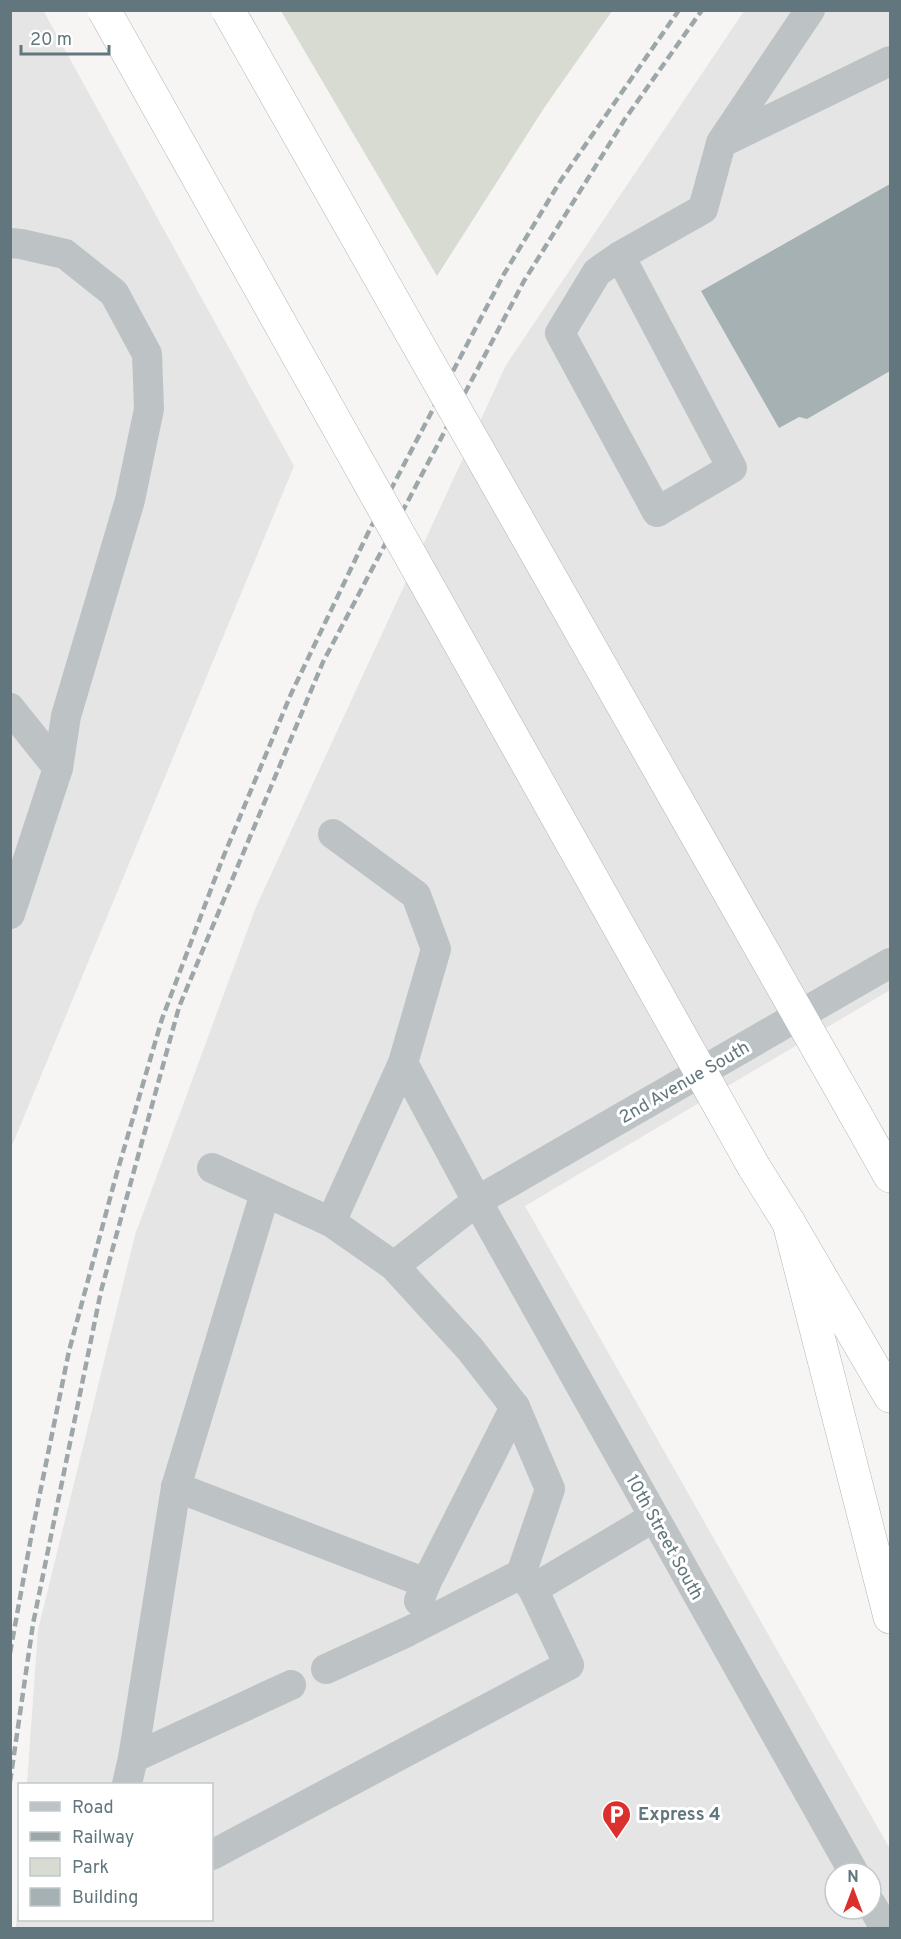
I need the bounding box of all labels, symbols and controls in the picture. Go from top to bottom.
scale bar [21,18,110,56]
text: 20 m [30,29,72,52]
street label: 2nd Avenue South [615,1037,754,1130]
street label: 10th Street South [620,1471,708,1605]
legend [18,1783,213,1921]
text: Road [72,1797,114,1820]
parking icon: Express 4 [601,1798,633,1840]
place label: Express 4 [638,1804,721,1827]
text: Railway [72,1827,134,1850]
text: Park [72,1857,109,1880]
north arrow [823,1861,883,1921]
text: N [847,1868,859,1888]
text: Building [72,1887,138,1910]

